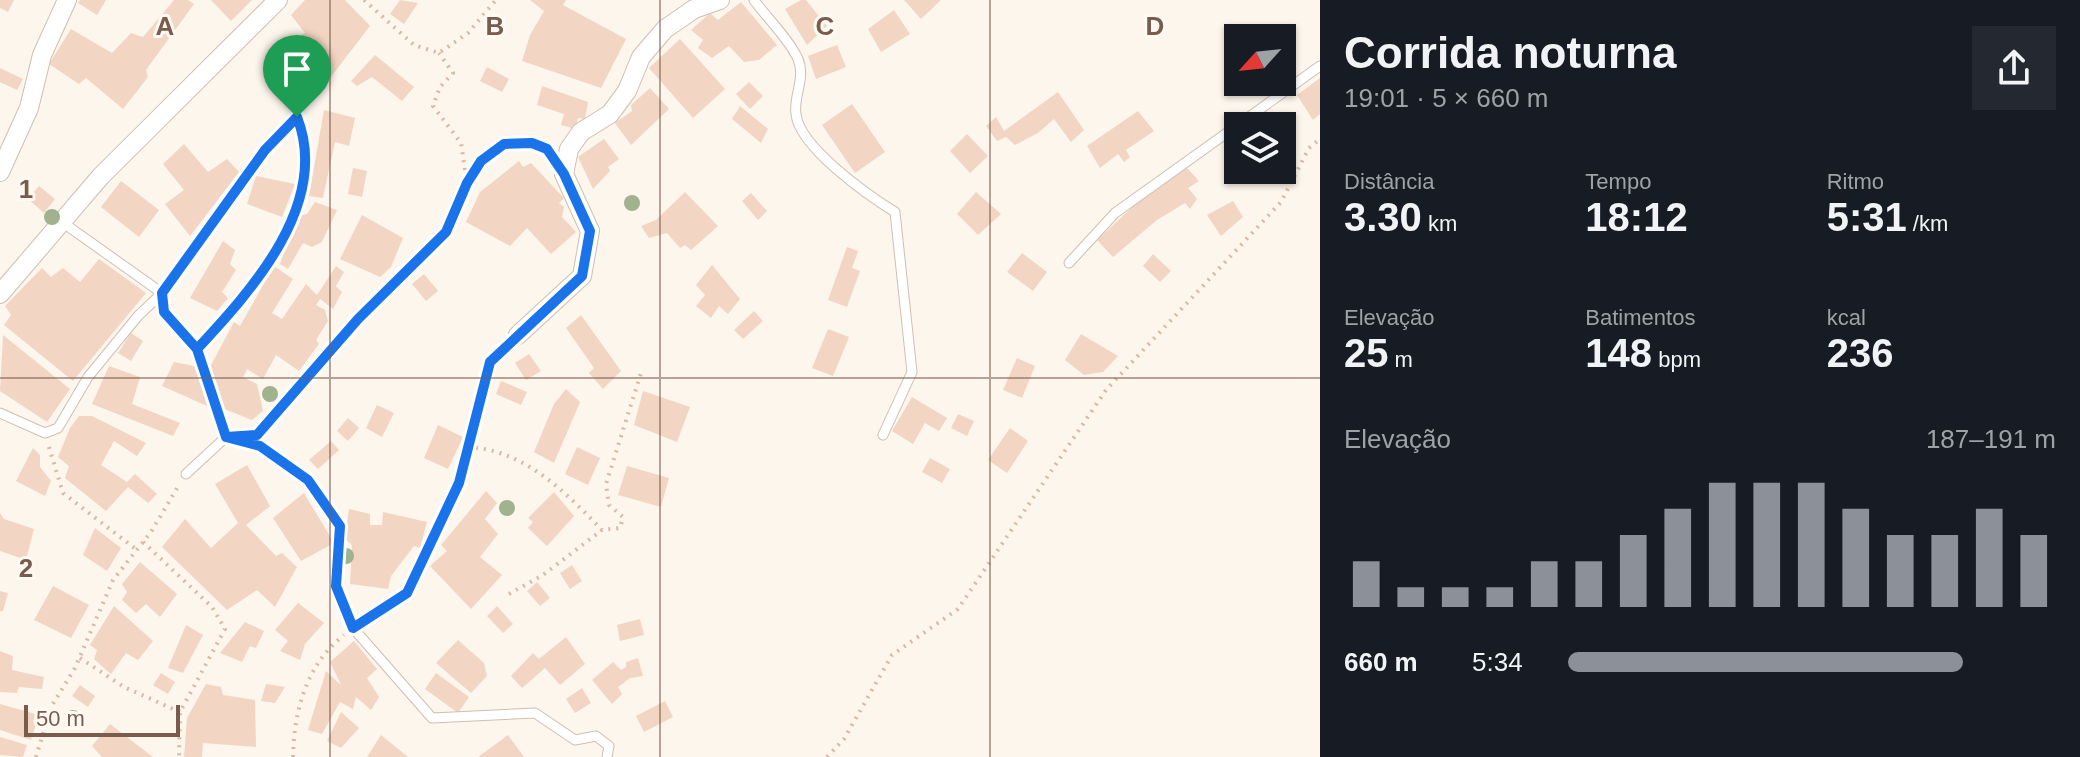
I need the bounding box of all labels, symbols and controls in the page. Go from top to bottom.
text: A [156,11,175,41]
text: B [486,11,504,41]
text: C [816,11,835,41]
text: D [1146,11,1164,41]
north arrow [1224,24,1296,96]
map controls [1224,24,1296,184]
button: share [1972,26,2056,110]
text: Corrida noturna [1344,28,1676,77]
pin [263,35,331,117]
icon: arrive [275,47,319,91]
text: 19:01 · 5 × 660 m [1344,83,1549,113]
button: layers [1224,112,1296,184]
text: Distância [1344,169,1434,194]
text: Tempo [1585,169,1651,194]
text: Ritmo [1827,169,1884,194]
text: 1 [19,174,33,204]
text: 3.30 [1344,195,1422,239]
text: 18:12 [1585,195,1688,239]
text: 5:31 [1827,195,1907,239]
text: km [1422,211,1457,236]
text: /km [1907,211,1948,236]
text: Elevação [1344,305,1435,330]
text: Batimentos [1585,305,1695,330]
text: kcal [1827,305,1866,330]
text: 25 [1344,331,1389,375]
text: 148 [1585,331,1652,375]
text: 236 [1827,331,1893,375]
text: m [1389,347,1413,372]
text: bpm [1652,347,1701,372]
text: Elevação [1344,424,1451,454]
text: 187–191 m [1926,424,2056,454]
text: 2 [19,553,33,583]
text: 660 m [1344,647,1418,677]
text: 5:34 [1472,647,1523,677]
scale bar [24,701,180,737]
text: 50 m [36,706,85,731]

